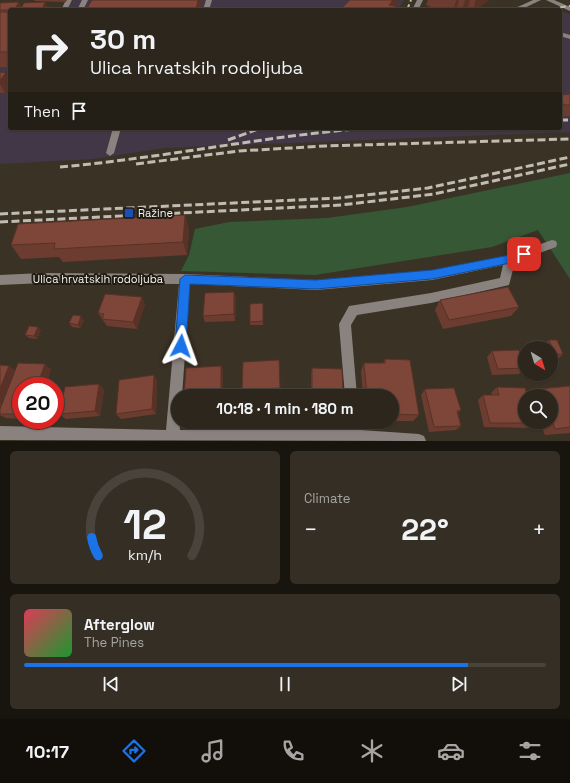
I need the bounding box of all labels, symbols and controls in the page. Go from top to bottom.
text: 30 m [90,21,156,57]
icon: right [24,24,76,76]
text: Ulica hrvatskih rodoljuba [90,56,303,79]
icon: arrive [68,100,90,122]
text: Then [24,102,60,121]
place label: Ražine [138,206,173,220]
marker: Ražine [123,207,135,219]
pin [507,237,541,271]
icon: arrive [513,243,535,265]
street label: Ulica hrvatskih rodoljuba [33,272,164,286]
position arrow [160,325,202,367]
north arrow [518,341,558,381]
map controls [518,341,558,429]
speed limit sign: 20 [12,377,64,429]
button: search [518,389,558,429]
text: 10:18 · 1 min · 180 m [216,399,354,418]
text: Climate [304,490,350,507]
text: 12 [123,497,167,550]
text: 22° [401,510,449,549]
text: − [304,515,318,543]
text: + [532,515,546,543]
text: km/h [128,545,162,563]
text: Afterglow [84,615,155,634]
text: The Pines [84,634,144,651]
icon: previous [100,673,122,695]
icon: pause [274,673,296,695]
icon: next [448,673,470,695]
icon: directions [120,737,148,765]
icon: music [199,737,227,765]
icon: phone [279,737,307,765]
icon: climate [358,737,386,765]
icon: car [437,737,465,765]
icon: filters [516,737,544,765]
text: 10:17 [26,740,69,763]

